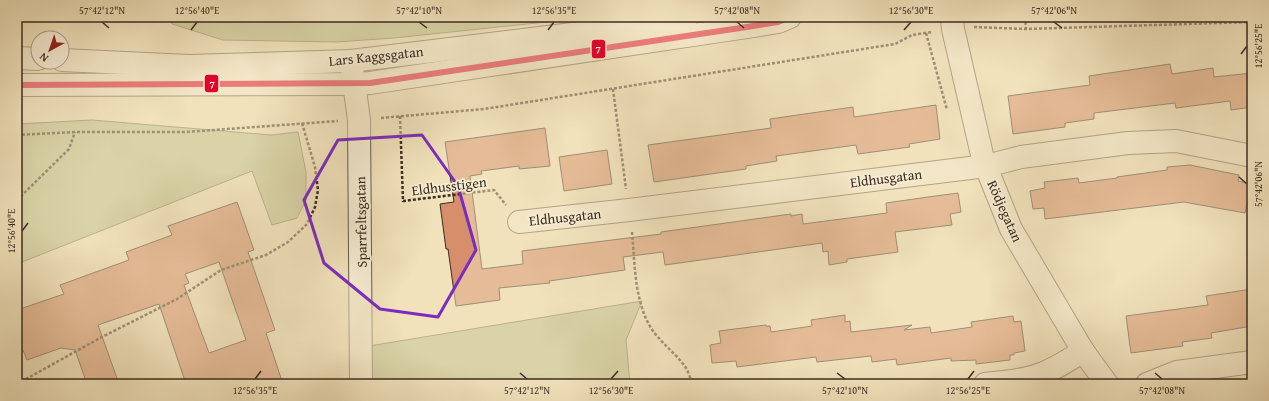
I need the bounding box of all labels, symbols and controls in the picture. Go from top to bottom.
text: 57°42'12"N [79,3,125,18]
text: 12°56'40"E [175,3,219,18]
text: 57°42'10"N [396,3,442,18]
text: 12°56'35"E [532,3,576,18]
text: 57°42'08"N [714,3,760,18]
text: 12°56'30"E [889,3,933,18]
text: 57°42'06"N [1031,3,1077,18]
text: 12°56'25"E [1251,24,1266,68]
north arrow [30,30,70,70]
line badge: 7 [591,39,606,59]
street label: Lars Kaggsgatan [328,41,425,71]
text: 7 [595,41,601,57]
text: N [35,49,52,66]
line badge: 7 [204,74,219,93]
text: 7 [209,76,215,92]
text: 57°42'06"N [1251,161,1266,207]
street label: Eldhusgatan [849,164,923,192]
street label: Eldhusstigen [410,171,488,201]
street label: Sparrfeltsgatan [350,176,372,268]
street label: Rödjegatan [982,177,1028,245]
street label: Eldhusgatan [528,203,602,231]
text: 12°56'40"E [4,209,19,253]
text: 12°56'35"E [233,383,277,398]
text: 57°42'12"N [504,383,550,398]
text: 12°56'30"E [589,383,633,398]
text: 57°42'10"N [822,383,868,398]
text: 12°56'25"E [946,383,990,398]
text: 57°42'08"N [1139,383,1185,398]

